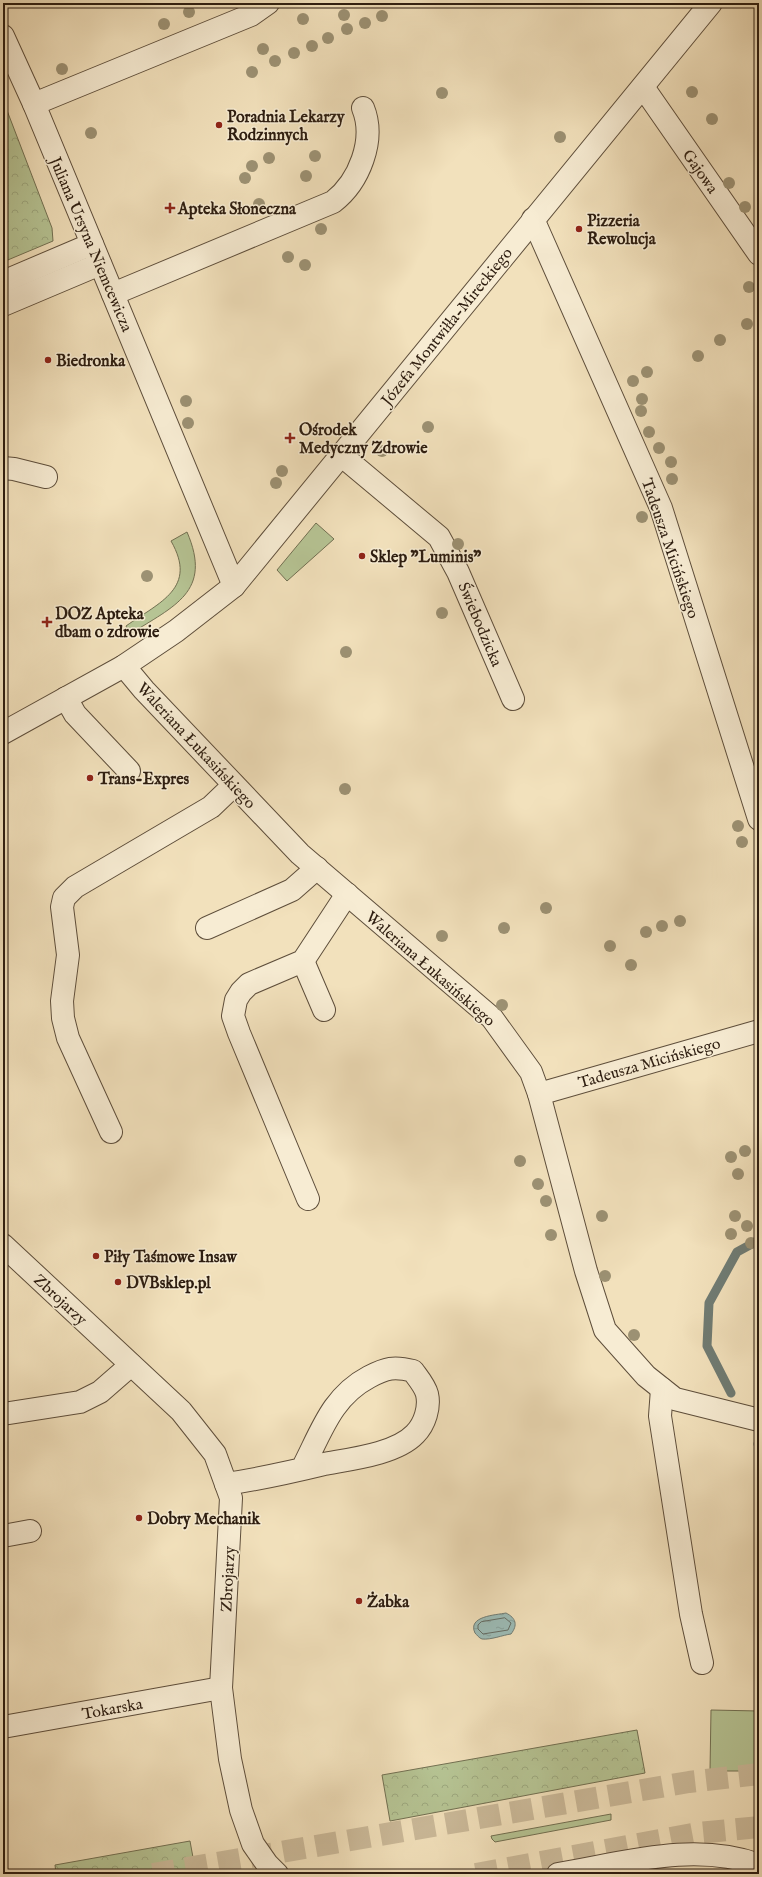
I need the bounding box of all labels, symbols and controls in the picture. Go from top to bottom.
place label: Poradnia Lekarzy Rodzinnych [227,108,346,146]
marker: Poradnia Lekarzy Rodzinnych [214,120,224,130]
street label: Gajowa [677,146,722,198]
street label: Juliana Ursyna Niemcewicza [43,152,136,335]
place label: Apteka Słoneczna [177,200,297,220]
marker: Apteka Słoneczna [165,203,175,213]
place label: Pizzeria Rewolucja [587,212,657,250]
marker: Pizzeria Rewolucja [574,224,584,234]
street label: Józefa Montwiłła-Mireckiego [376,244,518,412]
place label: Biedronka [56,352,126,372]
marker: Biedronka [43,355,53,365]
place label: Ośrodek Medyczny Zdrowie [299,421,428,459]
marker: Ośrodek Medyczny Zdrowie [284,432,296,444]
street label: Tadeusza Micińskiego [636,476,703,622]
place label: Sklep "Luminis" [370,548,481,568]
marker: Sklep "Luminis" [357,551,367,561]
street label: Świebodzicka [452,579,508,670]
place label: DOZ Apteka dbam o zdrowie [55,605,160,643]
marker: DOZ Apteka dbam o zdrowie [42,617,52,627]
street label: Waleriana Łukasińskiego [132,679,260,814]
place label: Trans-Expres [97,770,190,790]
marker: Trans-Expres [85,773,95,783]
street label: Waleriana Łukasińskiego [361,908,499,1032]
street label: Tadeusza Micińskiego [576,1034,723,1094]
place label: Piły Taśmowe Insaw [104,1248,238,1268]
marker: Piły Taśmowe Insaw [91,1251,101,1261]
street label: Zbrojarzy [29,1271,91,1330]
place label: DVBsklep.pl [126,1274,211,1294]
marker: DVBsklep.pl [113,1277,123,1287]
place label: Dobry Mechanik [147,1510,261,1530]
marker: Dobry Mechanik [134,1513,144,1523]
street label: Zbrojarzy [217,1545,241,1613]
place label: Żabka [367,1591,410,1613]
marker: Żabka [354,1596,364,1606]
street label: Tokarska [80,1695,144,1725]

